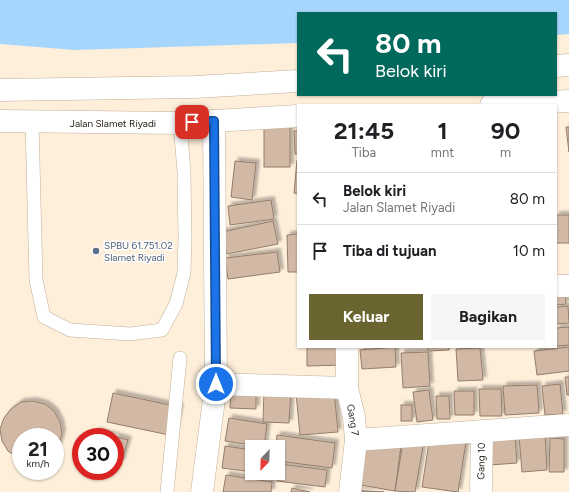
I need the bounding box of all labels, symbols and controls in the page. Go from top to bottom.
text: 80 m [375,26,441,60]
icon: left [309,28,361,80]
text: Belok kiri [375,60,447,82]
pin [175,105,209,139]
icon: arrive [181,111,203,133]
text: 21:45 [334,116,394,145]
text: 1 [437,116,448,145]
text: 90 [491,116,520,145]
street label: Jalan Slamet Riyadi [70,117,156,130]
text: Tiba [352,145,376,160]
text: mnt [431,145,454,160]
text: m [500,145,511,160]
text: Belok kiri [343,182,406,200]
icon: left [309,188,331,210]
text: 80 m [510,190,545,208]
text: Jalan Slamet Riyadi [343,200,455,215]
place label: SPBU 61.751.02 Slamet Riyadi [104,239,173,264]
icon: arrive [309,240,331,262]
text: Tiba di tujuan [343,242,437,260]
text: 10 m [513,242,545,260]
marker: SPBU 61.751.02 Slamet Riyadi [91,246,101,256]
button: Keluar [309,294,423,340]
button: Bagikan [431,294,545,340]
position arrow [195,363,237,405]
street label: Gang 7 [344,403,362,437]
speed limit sign: 30 [72,428,124,480]
text: 21 [28,437,48,461]
north arrow [245,440,285,480]
map controls [245,440,285,480]
street label: Gang 10 [474,442,488,480]
text: km/h [27,457,49,470]

